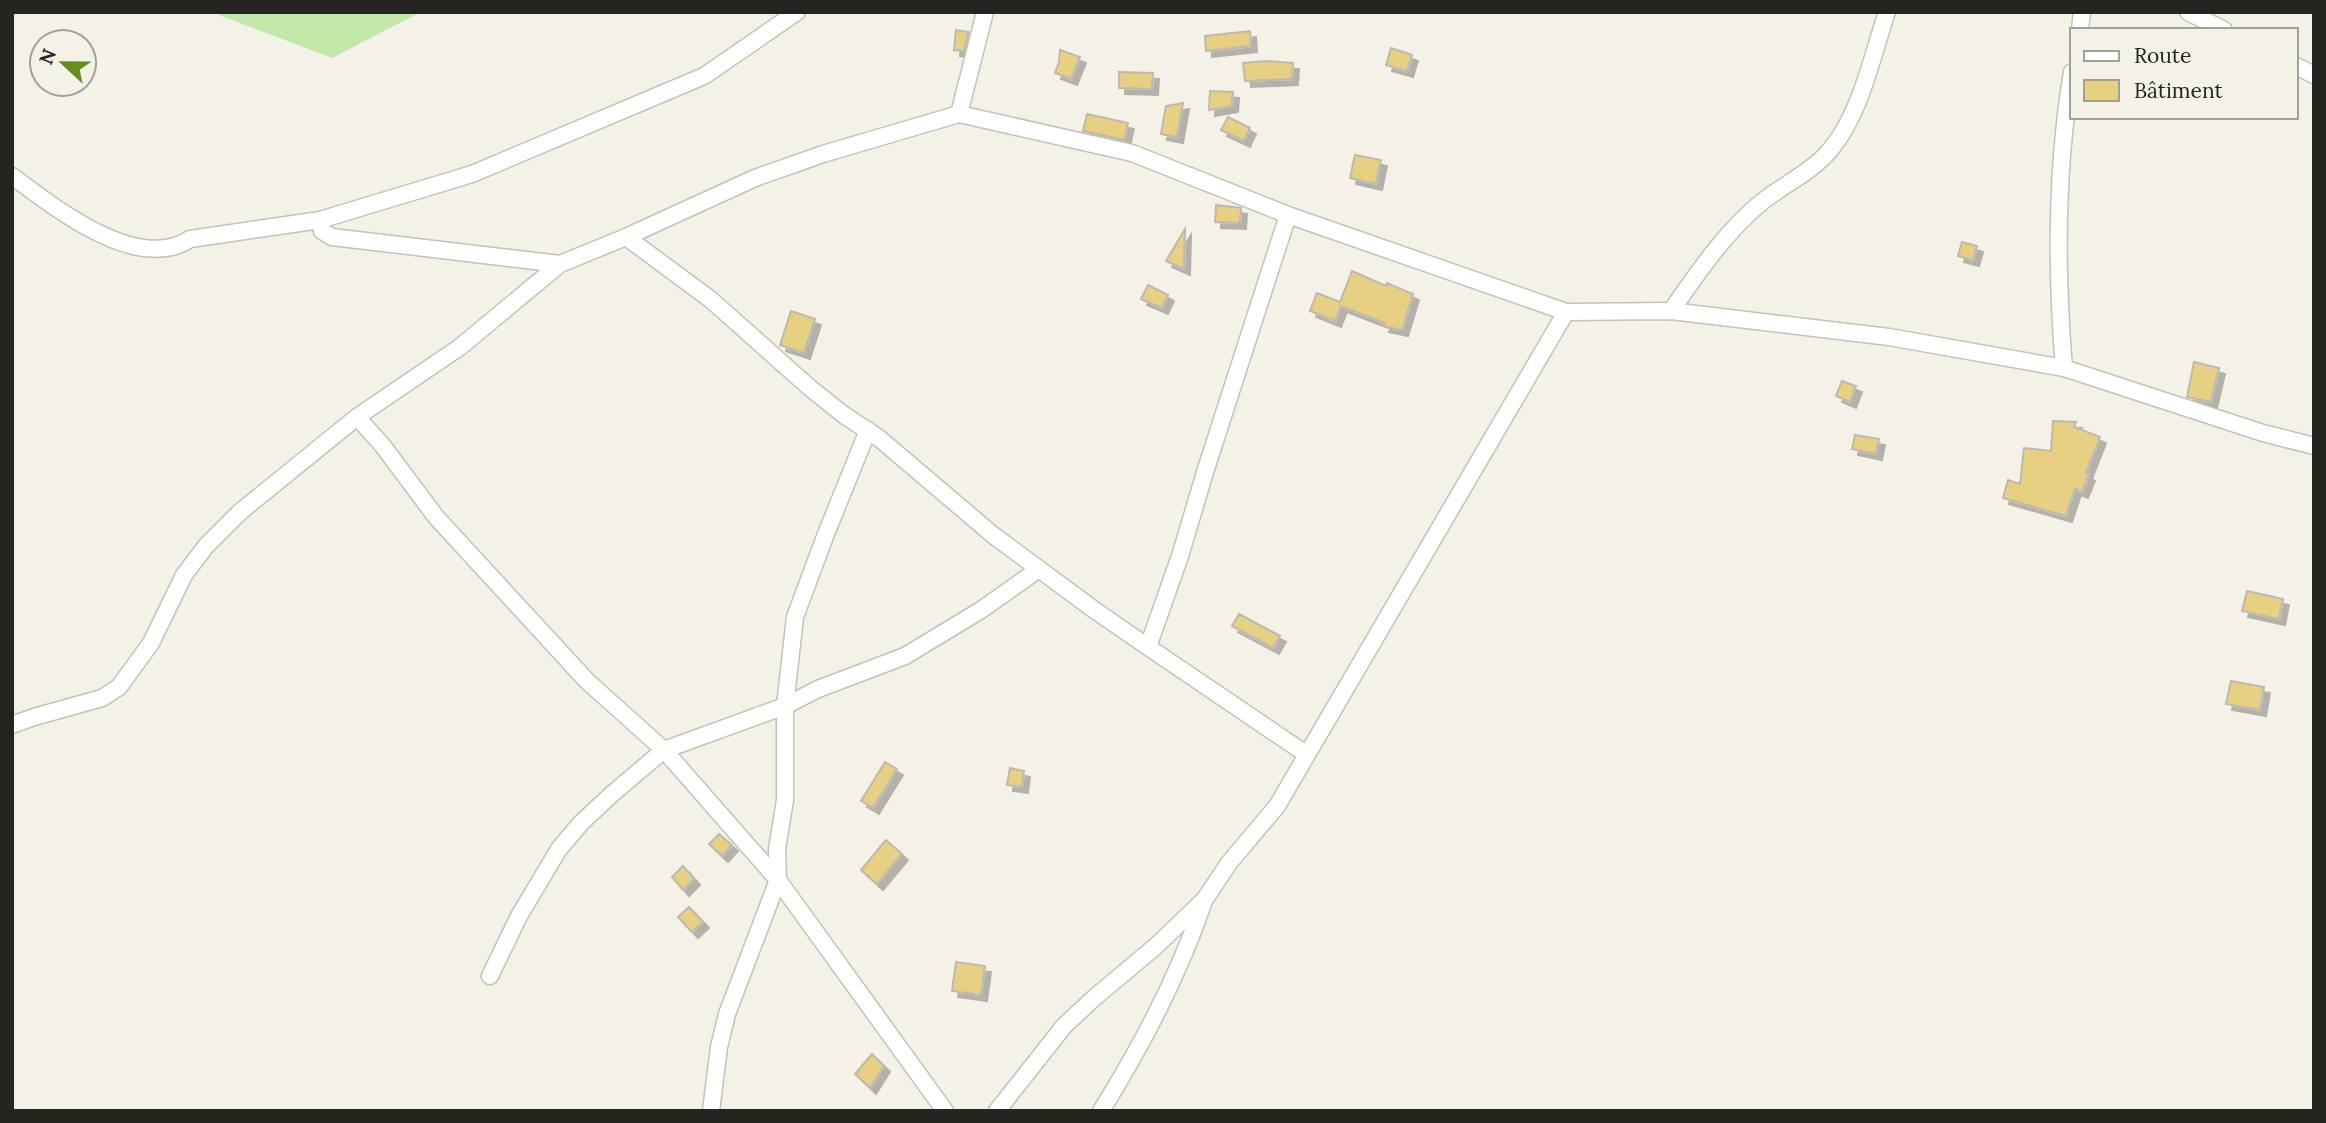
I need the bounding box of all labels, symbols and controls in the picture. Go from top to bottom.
north arrow [28,28,98,98]
legend [2070,28,2298,119]
text: Route [2134,42,2191,69]
text: N [33,45,61,68]
text: Bâtiment [2134,77,2223,104]

